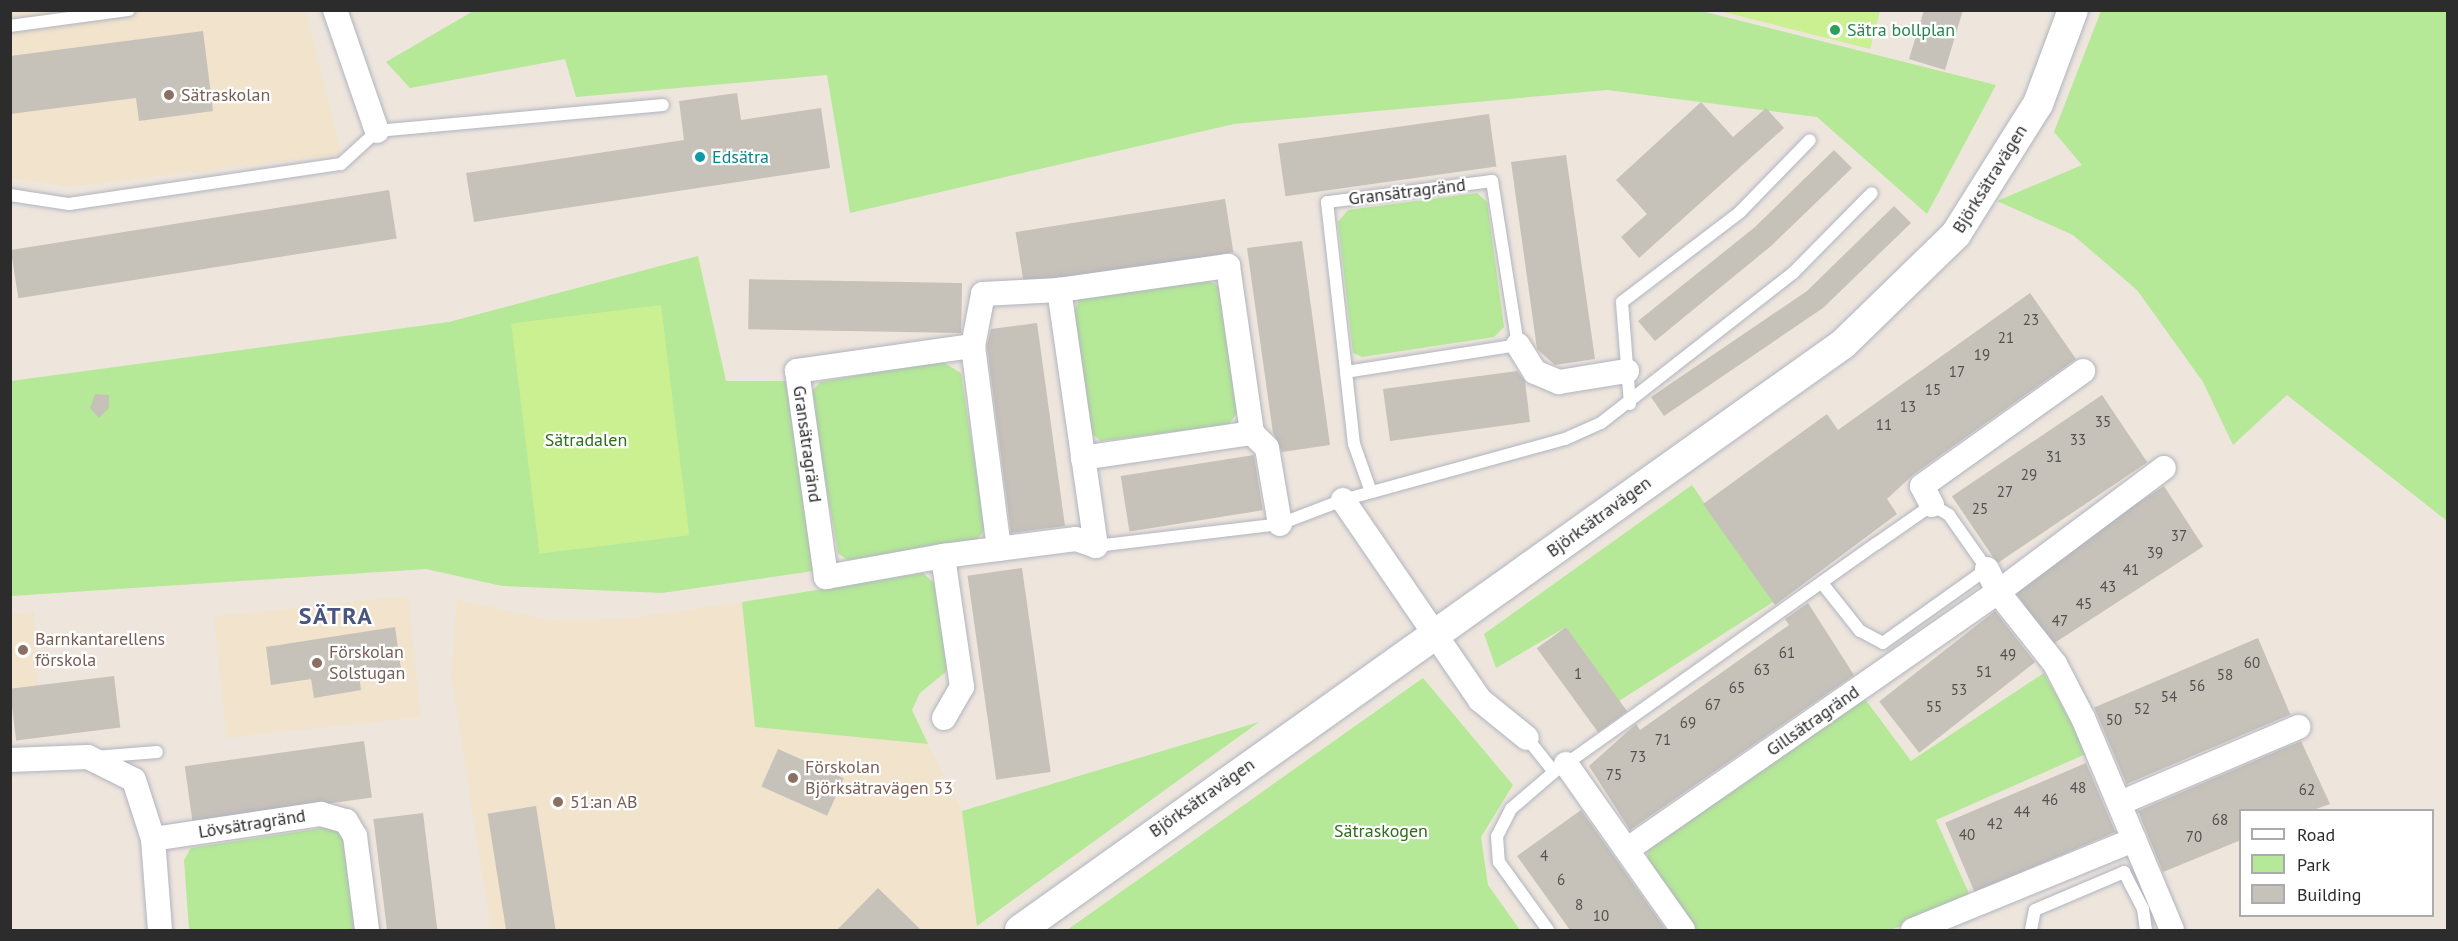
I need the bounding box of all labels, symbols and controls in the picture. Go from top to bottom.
place label: Sätra bollplan [1847,19,1955,41]
marker: Sätra bollplan [1828,23,1842,37]
place label: Sätraskolan [181,84,270,106]
marker: Sätraskolan [162,88,176,102]
street label: Björksätravägen [1948,121,2032,237]
place label: Edsätra [712,146,769,168]
marker: Edsätra [693,150,707,164]
street label: Gransätragränd [1347,174,1467,210]
house number: 23 [2023,311,2039,329]
house number: 21 [1998,329,2014,347]
house number: 19 [1974,346,1990,364]
house number: 17 [1949,363,1965,381]
house number: 15 [1925,381,1941,399]
street label: Gransätragränd [788,384,826,504]
house number: 13 [1900,398,1916,416]
house number: 35 [2095,413,2111,431]
house number: 11 [1876,416,1892,434]
park label: Sätradalen [545,429,627,451]
house number: 33 [2070,431,2086,449]
house number: 31 [2046,448,2062,466]
house number: 29 [2021,466,2037,484]
street label: Björksätravägen [1543,472,1655,562]
house number: 27 [1997,483,2013,501]
house number: 25 [1972,500,1988,518]
house number: 37 [2171,527,2187,545]
house number: 39 [2147,544,2163,562]
house number: 41 [2123,561,2139,579]
house number: 43 [2100,578,2116,596]
house number: 45 [2076,595,2092,613]
district label: SÄTRA [299,602,373,630]
house number: 47 [2052,612,2068,630]
place label: Barnkantarellens förskola [35,629,165,672]
place label: Förskolan Solstugan [329,642,405,684]
marker: Barnkantarellens förskola [16,643,30,657]
house number: 61 [1779,644,1795,662]
house number: 49 [2000,646,2016,664]
house number: 60 [2244,654,2260,672]
marker: Förskolan Solstugan [310,656,324,670]
house number: 63 [1754,661,1770,679]
house number: 51 [1976,663,1992,681]
house number: 1 [1574,665,1582,683]
house number: 58 [2217,666,2233,684]
house number: 56 [2189,677,2205,695]
house number: 65 [1729,679,1745,697]
street label: Gillsätragränd [1762,681,1864,761]
house number: 53 [1951,681,1967,699]
house number: 54 [2161,688,2177,706]
house number: 67 [1705,696,1721,714]
house number: 55 [1926,698,1942,716]
house number: 52 [2134,700,2150,718]
house number: 50 [2106,711,2122,729]
house number: 69 [1680,714,1696,732]
house number: 71 [1655,731,1671,749]
house number: 73 [1630,748,1646,766]
street label: Björksätravägen [1145,754,1259,842]
place label: Förskolan Björksätravägen 53 [805,757,953,800]
house number: 75 [1606,766,1622,784]
marker: Förskolan Björksätravägen 53 [786,771,800,785]
house number: 48 [2070,779,2086,797]
house number: 62 [2299,781,2315,799]
place label: 51:an AB [570,791,638,813]
house number: 46 [2042,791,2058,809]
marker: 51:an AB [551,795,565,809]
house number: 44 [2014,803,2030,821]
street label: Lövsätragränd [197,805,307,843]
legend [2239,809,2434,917]
house number: 68 [2212,811,2228,829]
house number: 42 [1987,815,2003,833]
park label: Sätraskogen [1334,820,1428,842]
text: Road [2297,823,2335,846]
house number: 40 [1959,826,1975,844]
house number: 70 [2186,828,2202,846]
house number: 4 [1540,847,1548,865]
text: Park [2297,853,2330,876]
house number: 6 [1557,871,1565,889]
text: Building [2297,883,2361,906]
house number: 8 [1575,896,1583,914]
house number: 10 [1593,907,1609,925]

